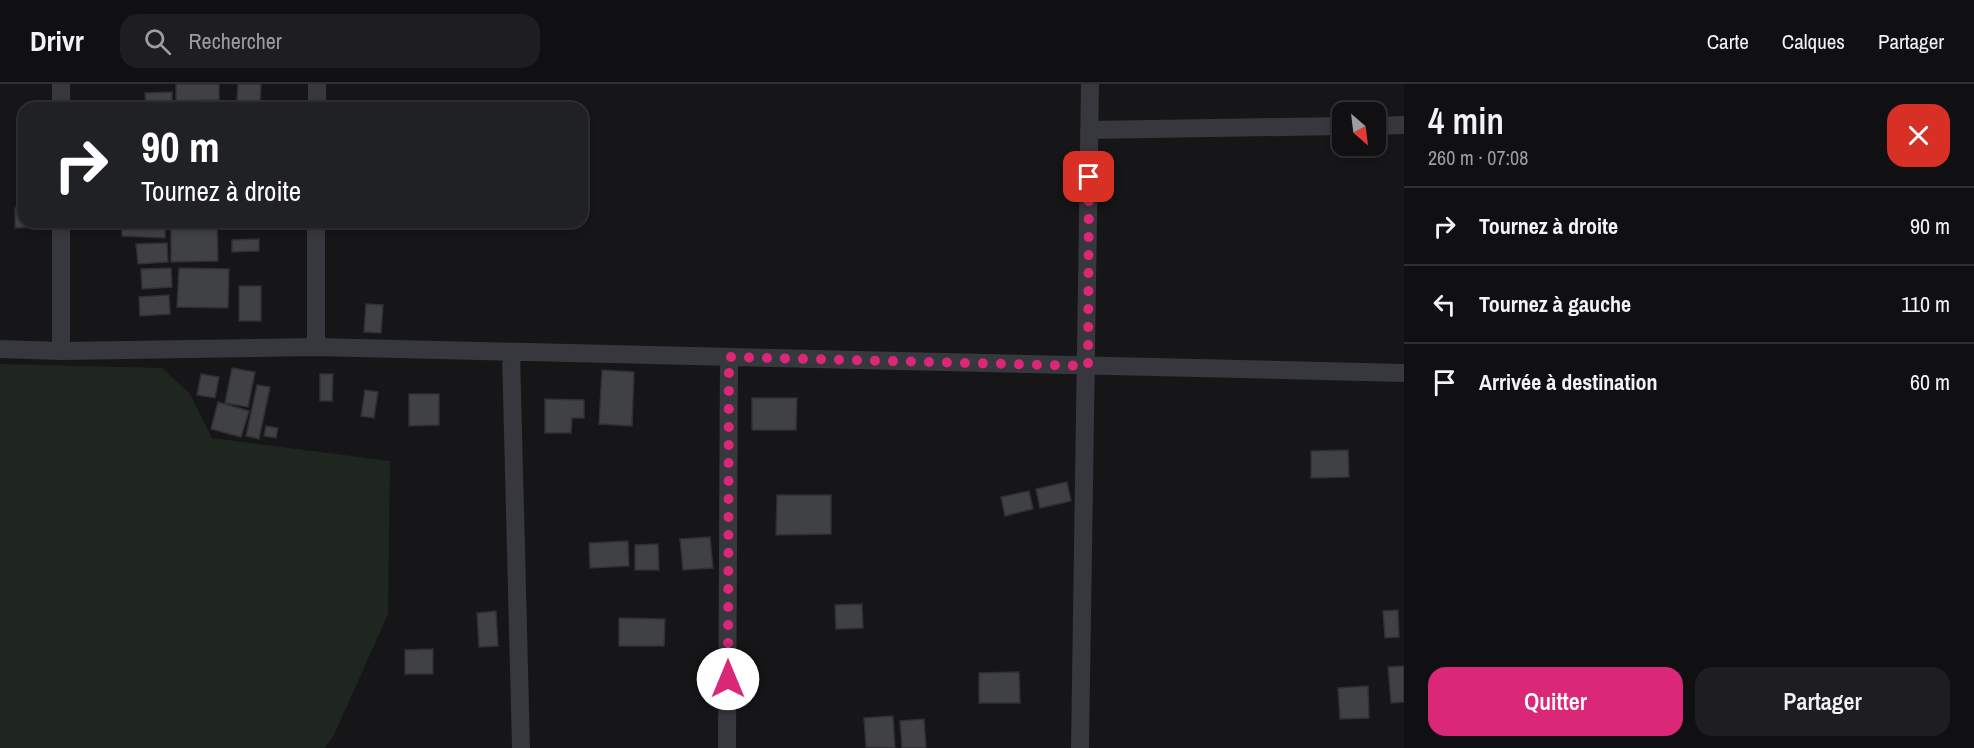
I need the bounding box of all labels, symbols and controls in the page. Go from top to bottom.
search box [120,14,540,68]
text: Drivr [30,22,84,60]
icon: search [141,25,174,58]
text: Rechercher [189,26,282,56]
text: Carte [1707,27,1749,56]
text: Calques [1782,27,1845,56]
text: Partager [1878,27,1944,56]
text: 4 min [1428,97,1504,145]
north arrow [1332,102,1386,156]
map controls [1332,102,1386,156]
button: close [1887,104,1950,167]
text: 90 m [141,119,220,175]
icon: right [42,126,120,204]
text: 260 m · 07:08 [1428,144,1528,171]
pin [1063,151,1114,202]
icon: arrive [1072,160,1105,193]
text: Tournez à droite [141,173,301,209]
icon: right [1428,210,1461,243]
text: Tournez à droite [1479,211,1618,241]
text: 90 m [1910,211,1950,241]
icon: left [1428,288,1461,321]
text: Tournez à gauche [1479,289,1631,319]
text: 110 m [1901,289,1950,319]
icon: arrive [1428,366,1461,399]
text: Arrivée à destination [1479,367,1657,397]
text: 60 m [1910,367,1950,397]
position arrow [696,647,760,711]
button: Quitter [1428,667,1683,736]
button: Partager [1695,667,1950,736]

